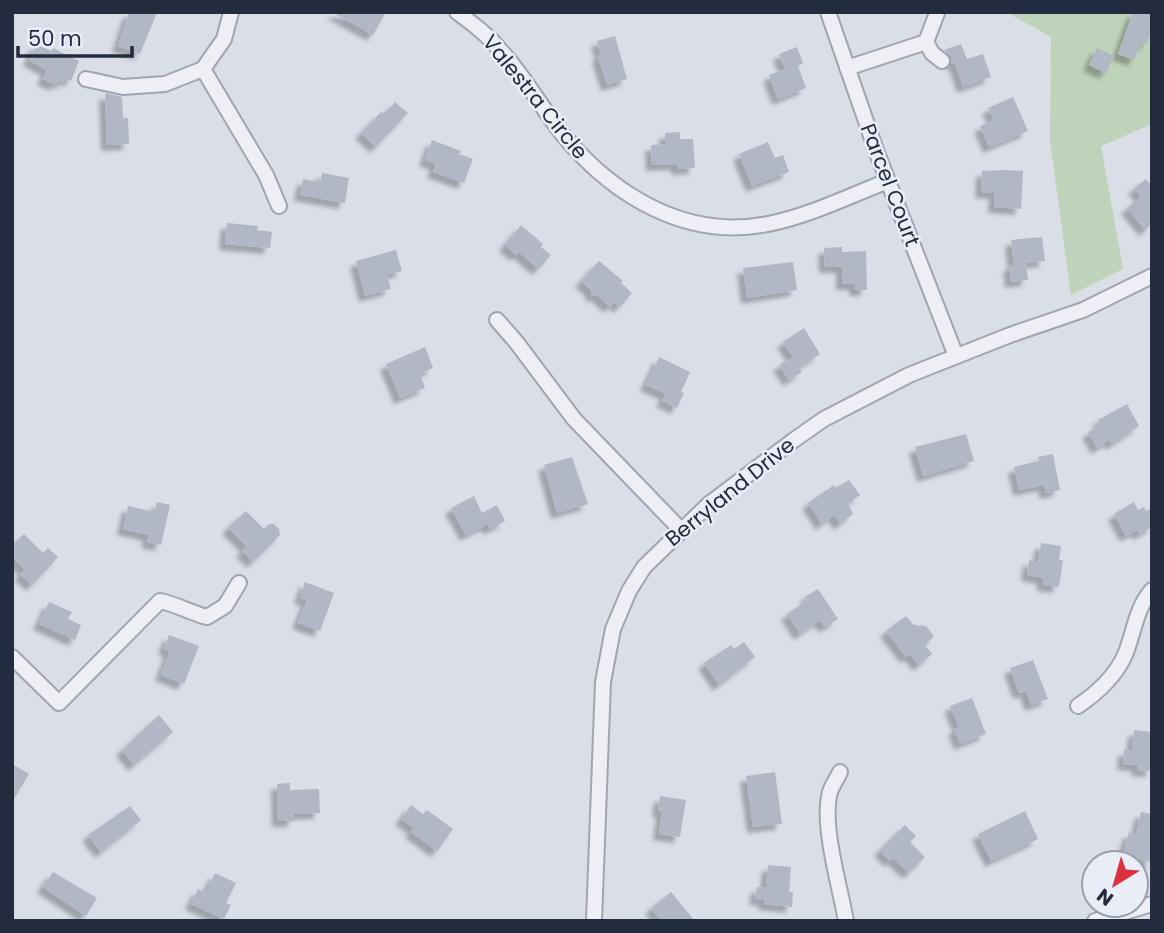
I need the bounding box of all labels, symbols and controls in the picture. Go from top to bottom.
scale bar [18,14,131,58]
text: 50 m [28,24,82,53]
street label: Valestra Circle [476,28,595,165]
street label: Parcel Court [854,119,927,250]
street label: Berryland Drive [659,430,800,553]
north arrow [1080,849,1150,919]
text: N [1091,882,1119,912]

